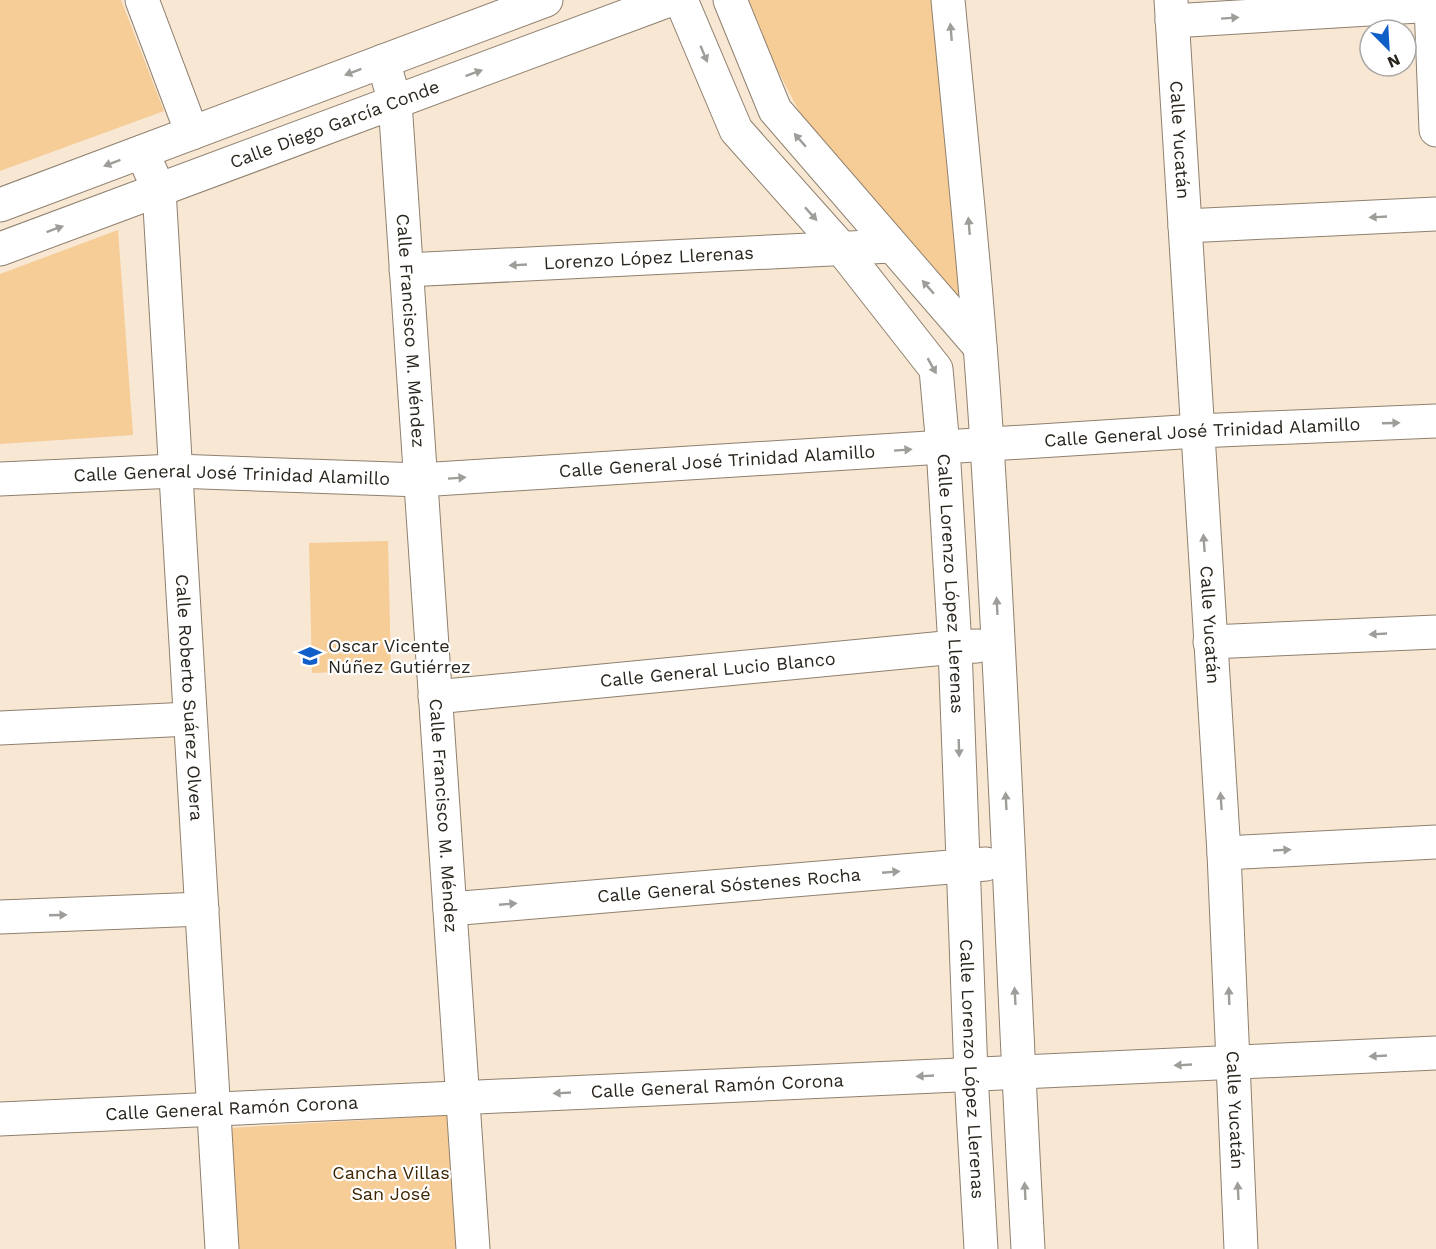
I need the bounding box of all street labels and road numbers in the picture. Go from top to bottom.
street label: Calle Diego García Conde [227,75,442,173]
street label: Calle Yucatán [1166,80,1194,200]
street label: Calle Francisco M. Méndez [393,213,429,448]
street label: Lorenzo López Llerenas [543,242,754,273]
street label: Calle General José Trinidad Alamillo [1043,413,1361,451]
street label: Calle General José Trinidad Alamillo [558,440,876,481]
street label: Calle Lorenzo López Llerenas [933,453,968,714]
street label: Calle General José Trinidad Alamillo [73,460,390,489]
street label: Calle Yucatán [1196,565,1224,685]
street label: Calle Roberto Suárez Olvera [172,573,208,821]
street label: Calle General Lucio Blanco [599,648,836,691]
street label: Calle Francisco M. Méndez [426,698,462,933]
street label: Calle General Sóstenes Rocha [596,864,862,907]
street label: Calle Lorenzo López Llerenas [956,939,989,1200]
street label: Calle Yucatán [1223,1050,1249,1170]
street label: Calle General Ramón Corona [590,1069,844,1102]
street label: Calle General Ramón Corona [105,1092,359,1124]

